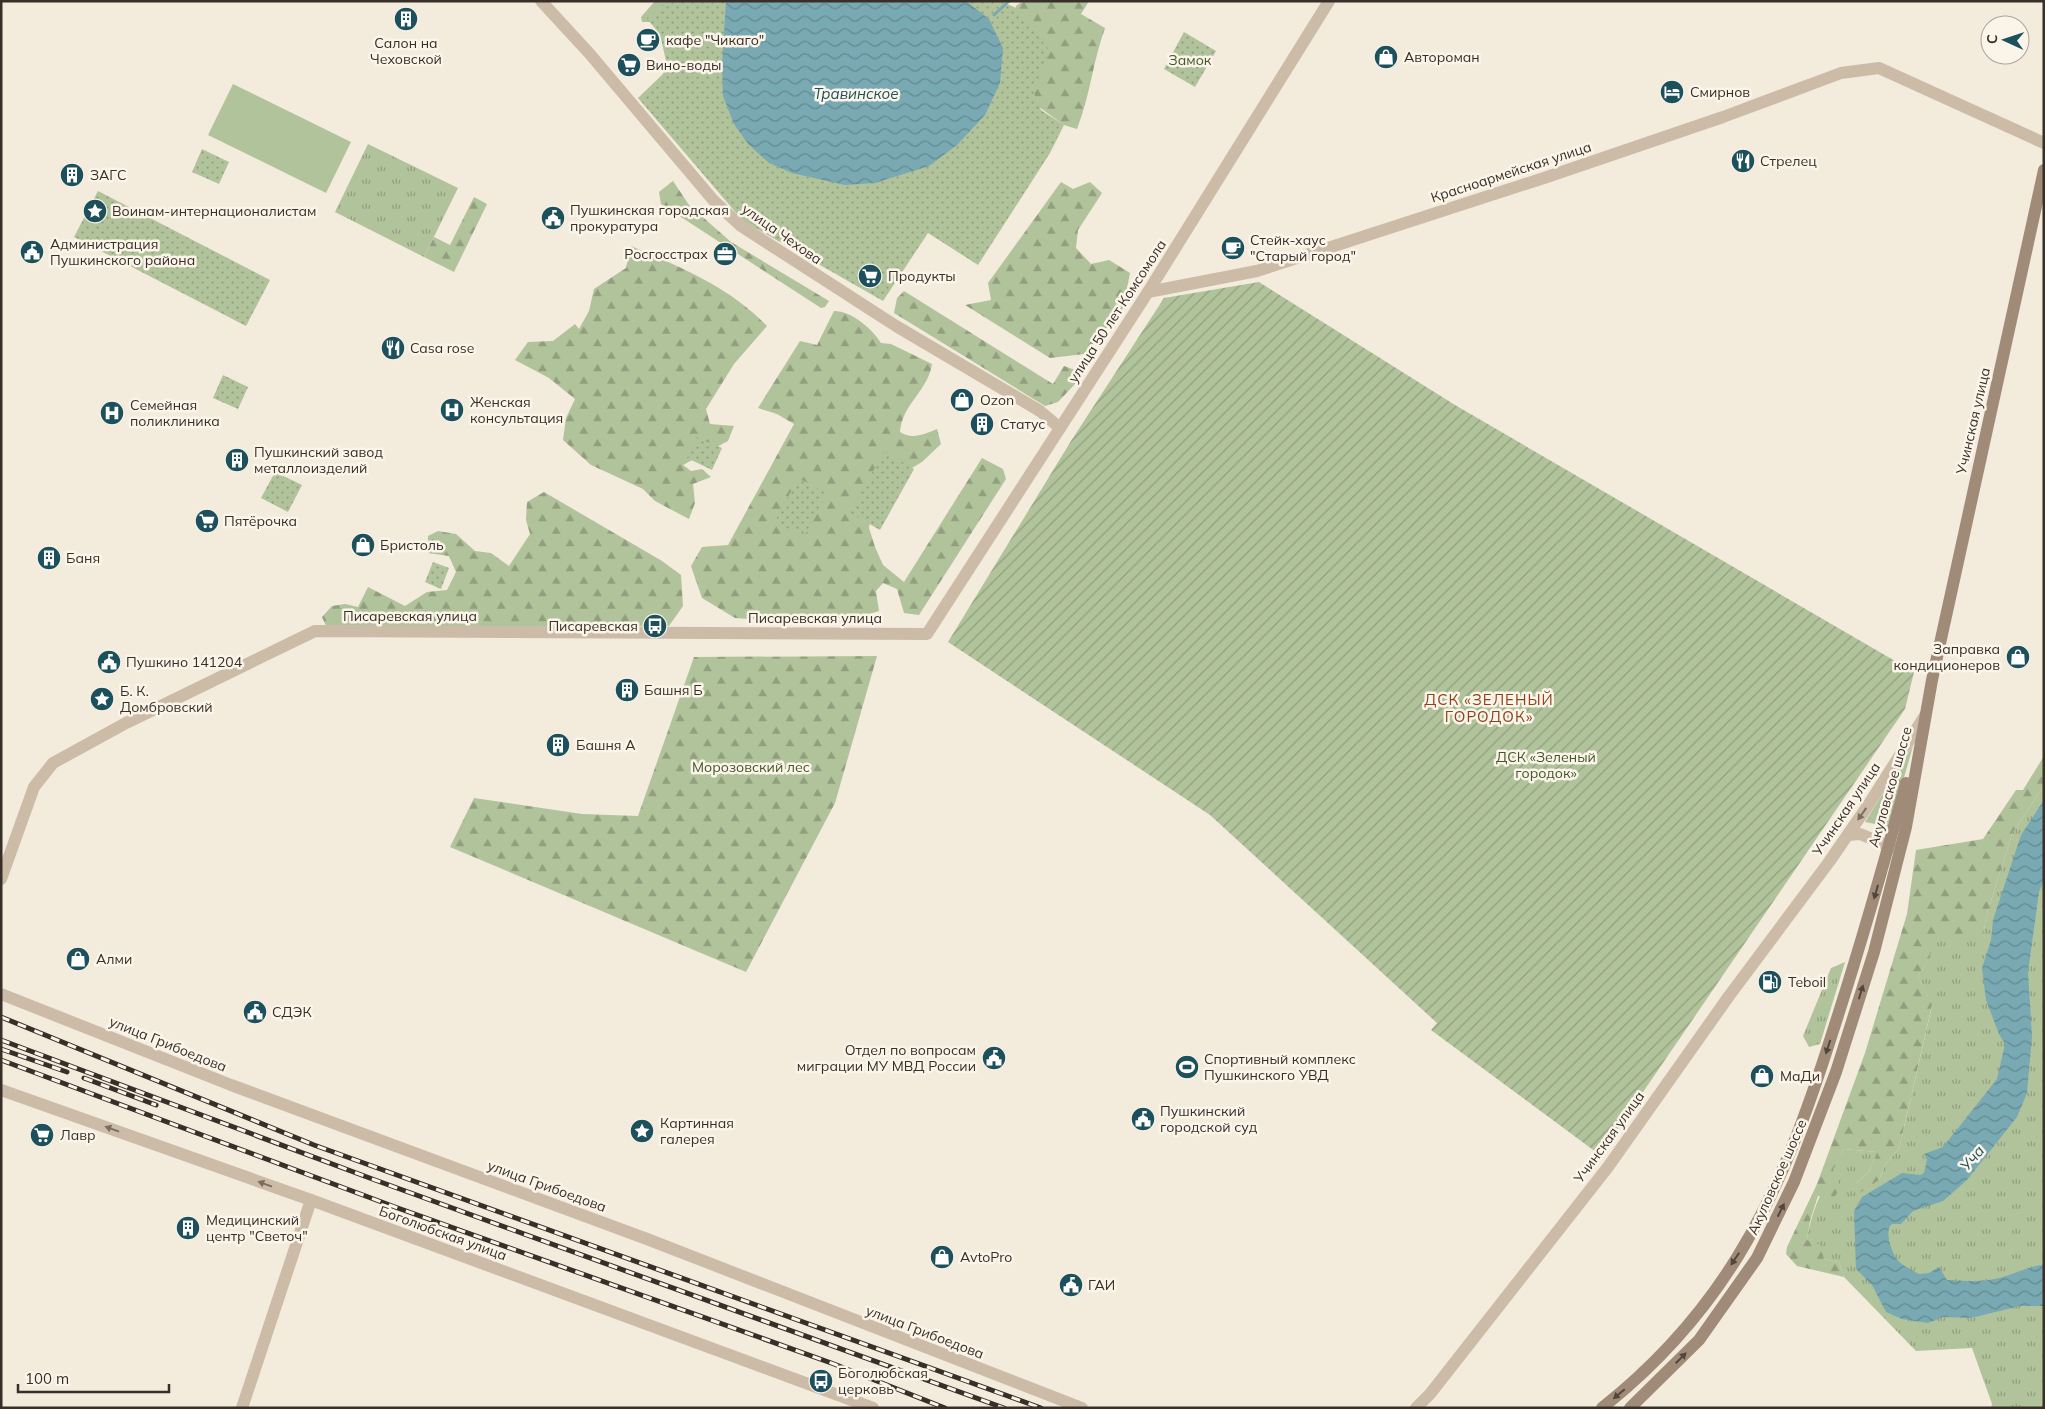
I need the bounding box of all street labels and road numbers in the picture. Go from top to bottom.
street label: Красноармейская улица [1428,138,1594,206]
street label: улица Чехова [738,200,826,268]
street label: улица 50 лет Комсомола [1064,236,1170,386]
street label: Учинская улица [1952,366,1994,477]
street label: Писаревская улица [343,607,477,625]
street label: Писаревская улица [748,609,882,627]
street label: Акуловское шоссе [1864,724,1916,849]
street label: Учинская улица [1807,759,1884,860]
street label: улица Грибоедова [107,1012,229,1076]
street label: Учинская улица [1569,1088,1648,1187]
street label: Акуловское шоссе [1743,1116,1811,1238]
street label: улица Грибоедова [485,1156,609,1216]
street label: Боголюбская улица [377,1202,509,1264]
street label: улица Грибоедова [863,1301,987,1363]

